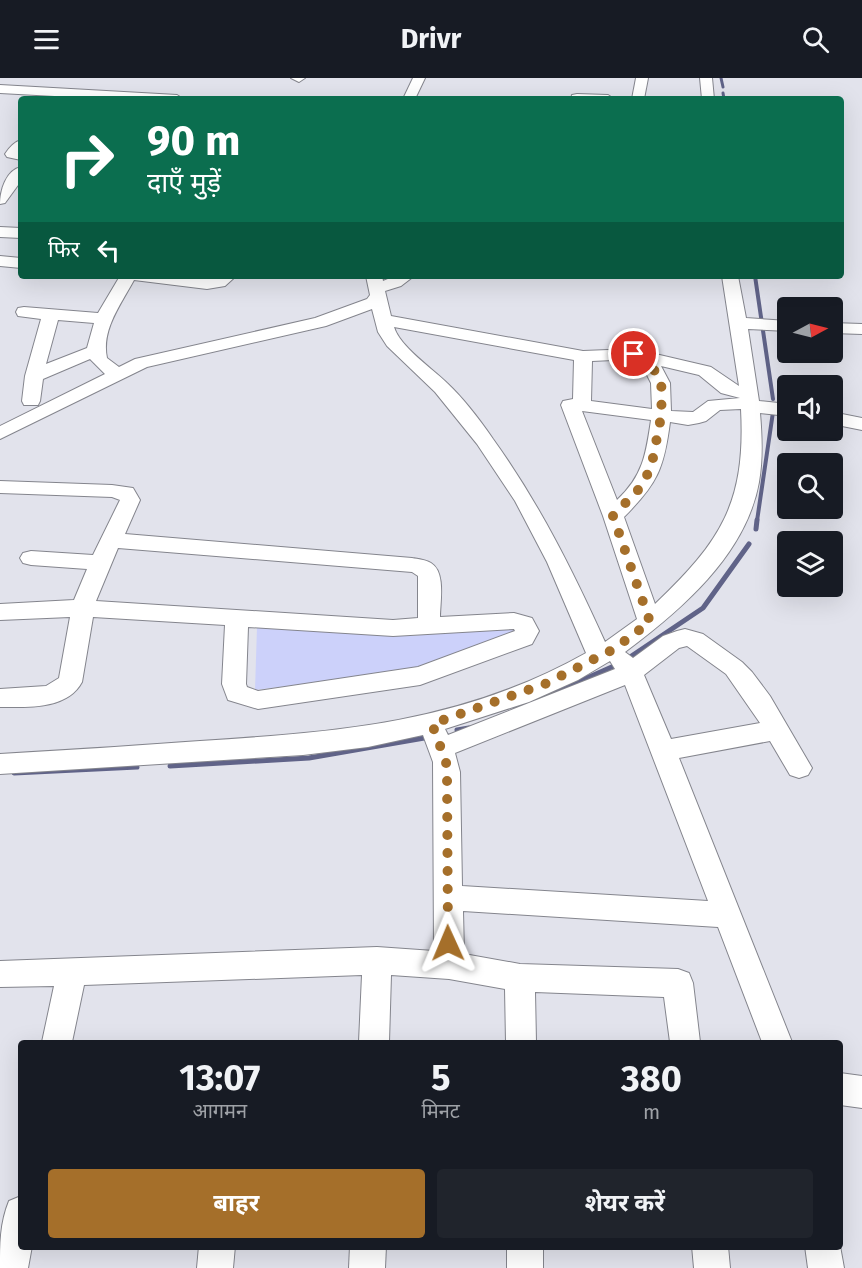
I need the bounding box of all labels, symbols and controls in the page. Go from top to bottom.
icon: menu [30,23,63,56]
text: Drivr [401,23,461,55]
icon: search [799,23,832,56]
text: 90 m [147,116,241,166]
icon: right [48,120,126,198]
text: दाएँ मुड़ें [147,167,221,199]
icon: left [92,234,125,267]
text: फिर [48,236,80,263]
north arrow [777,297,843,363]
map controls [777,297,843,597]
pin [608,328,659,379]
icon: arrive [617,337,650,370]
button: sound [777,375,843,441]
button: search [777,453,843,519]
button: layers [777,531,843,597]
position arrow [416,911,480,975]
text: 13:07 [179,1056,260,1100]
text: 5 [431,1056,450,1100]
text: 380 [621,1057,682,1101]
text: आगमन [192,1099,247,1123]
text: मिनट [422,1099,460,1123]
text: m [643,1100,660,1124]
button: बाहर [48,1169,425,1238]
button: शेयर करें [437,1169,813,1238]

